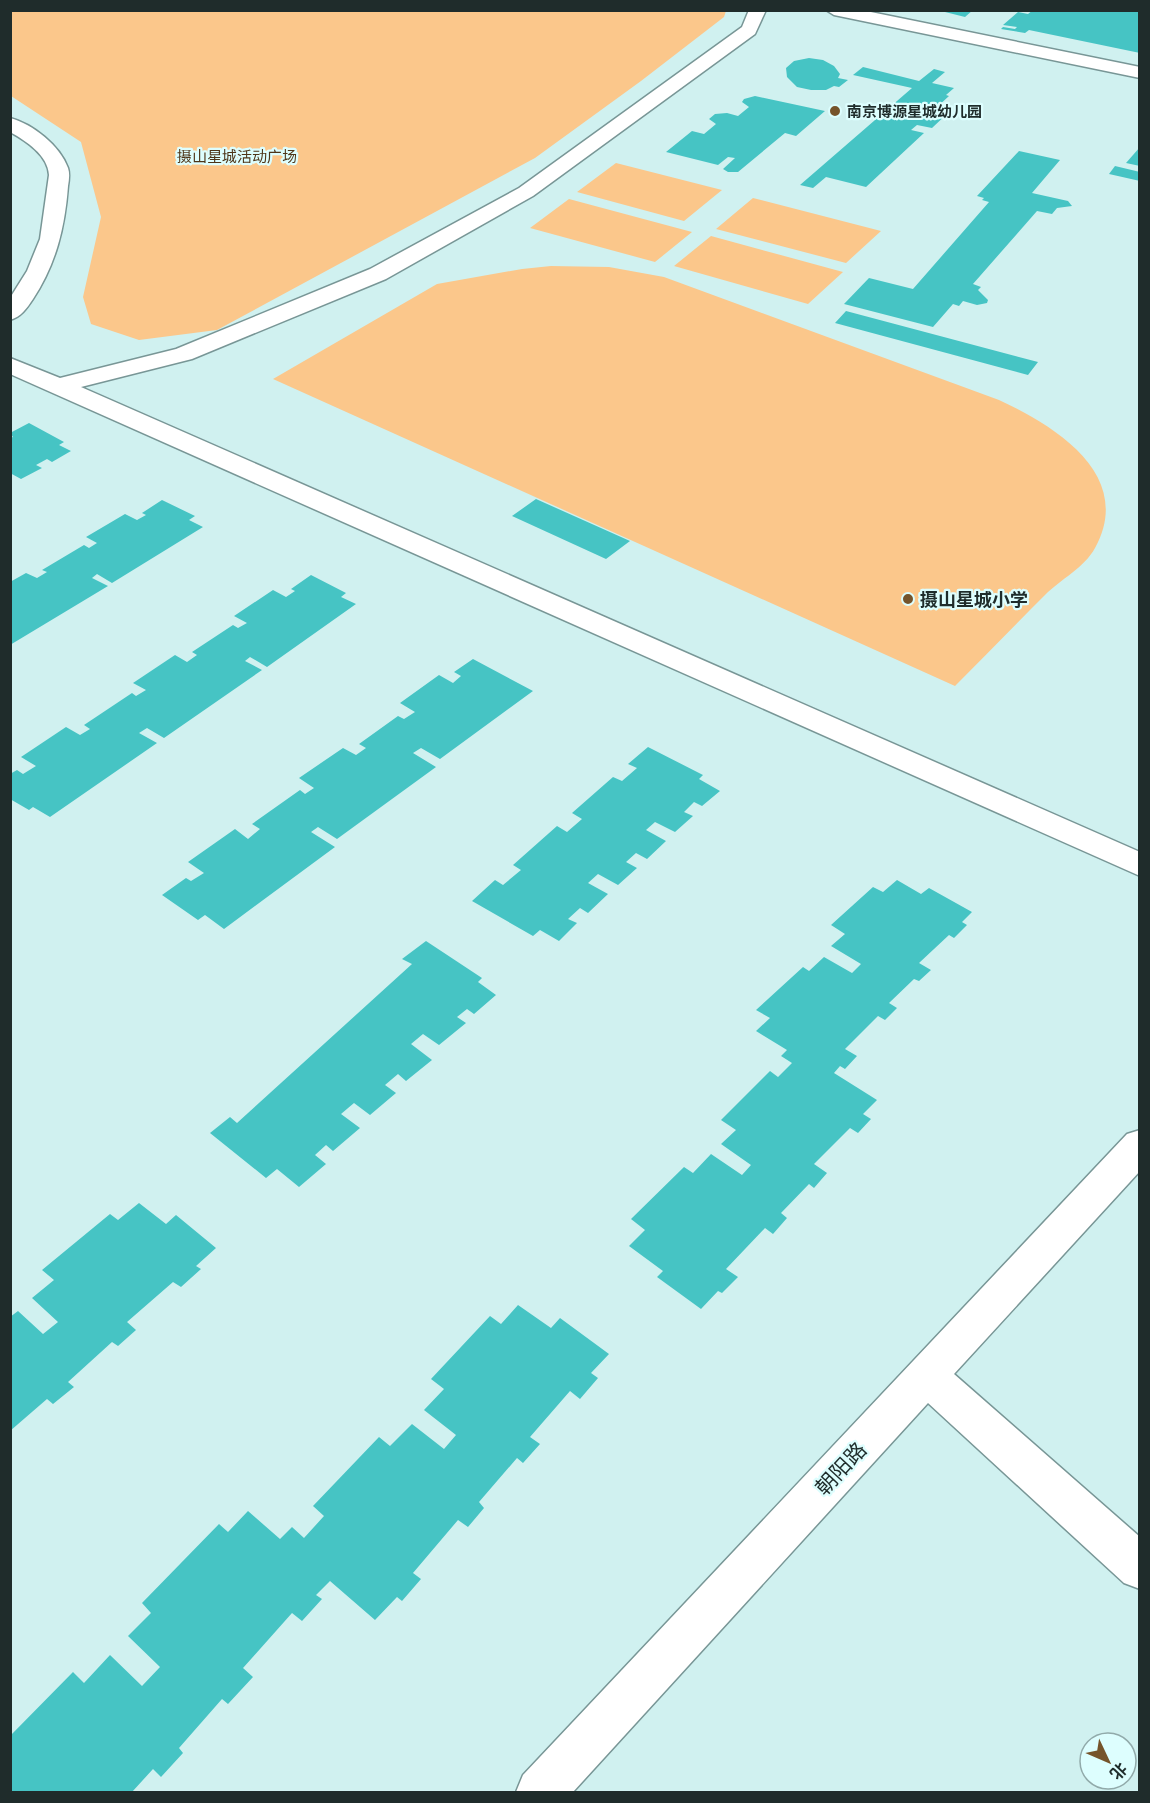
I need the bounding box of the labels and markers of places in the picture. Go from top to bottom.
place label: 南京博源星城幼儿园 [847,102,982,120]
marker: 南京博源星城幼儿园 [828,104,842,118]
place label: 摄山星城小学 [920,588,1028,610]
marker: 摄山星城小学 [901,592,915,606]

